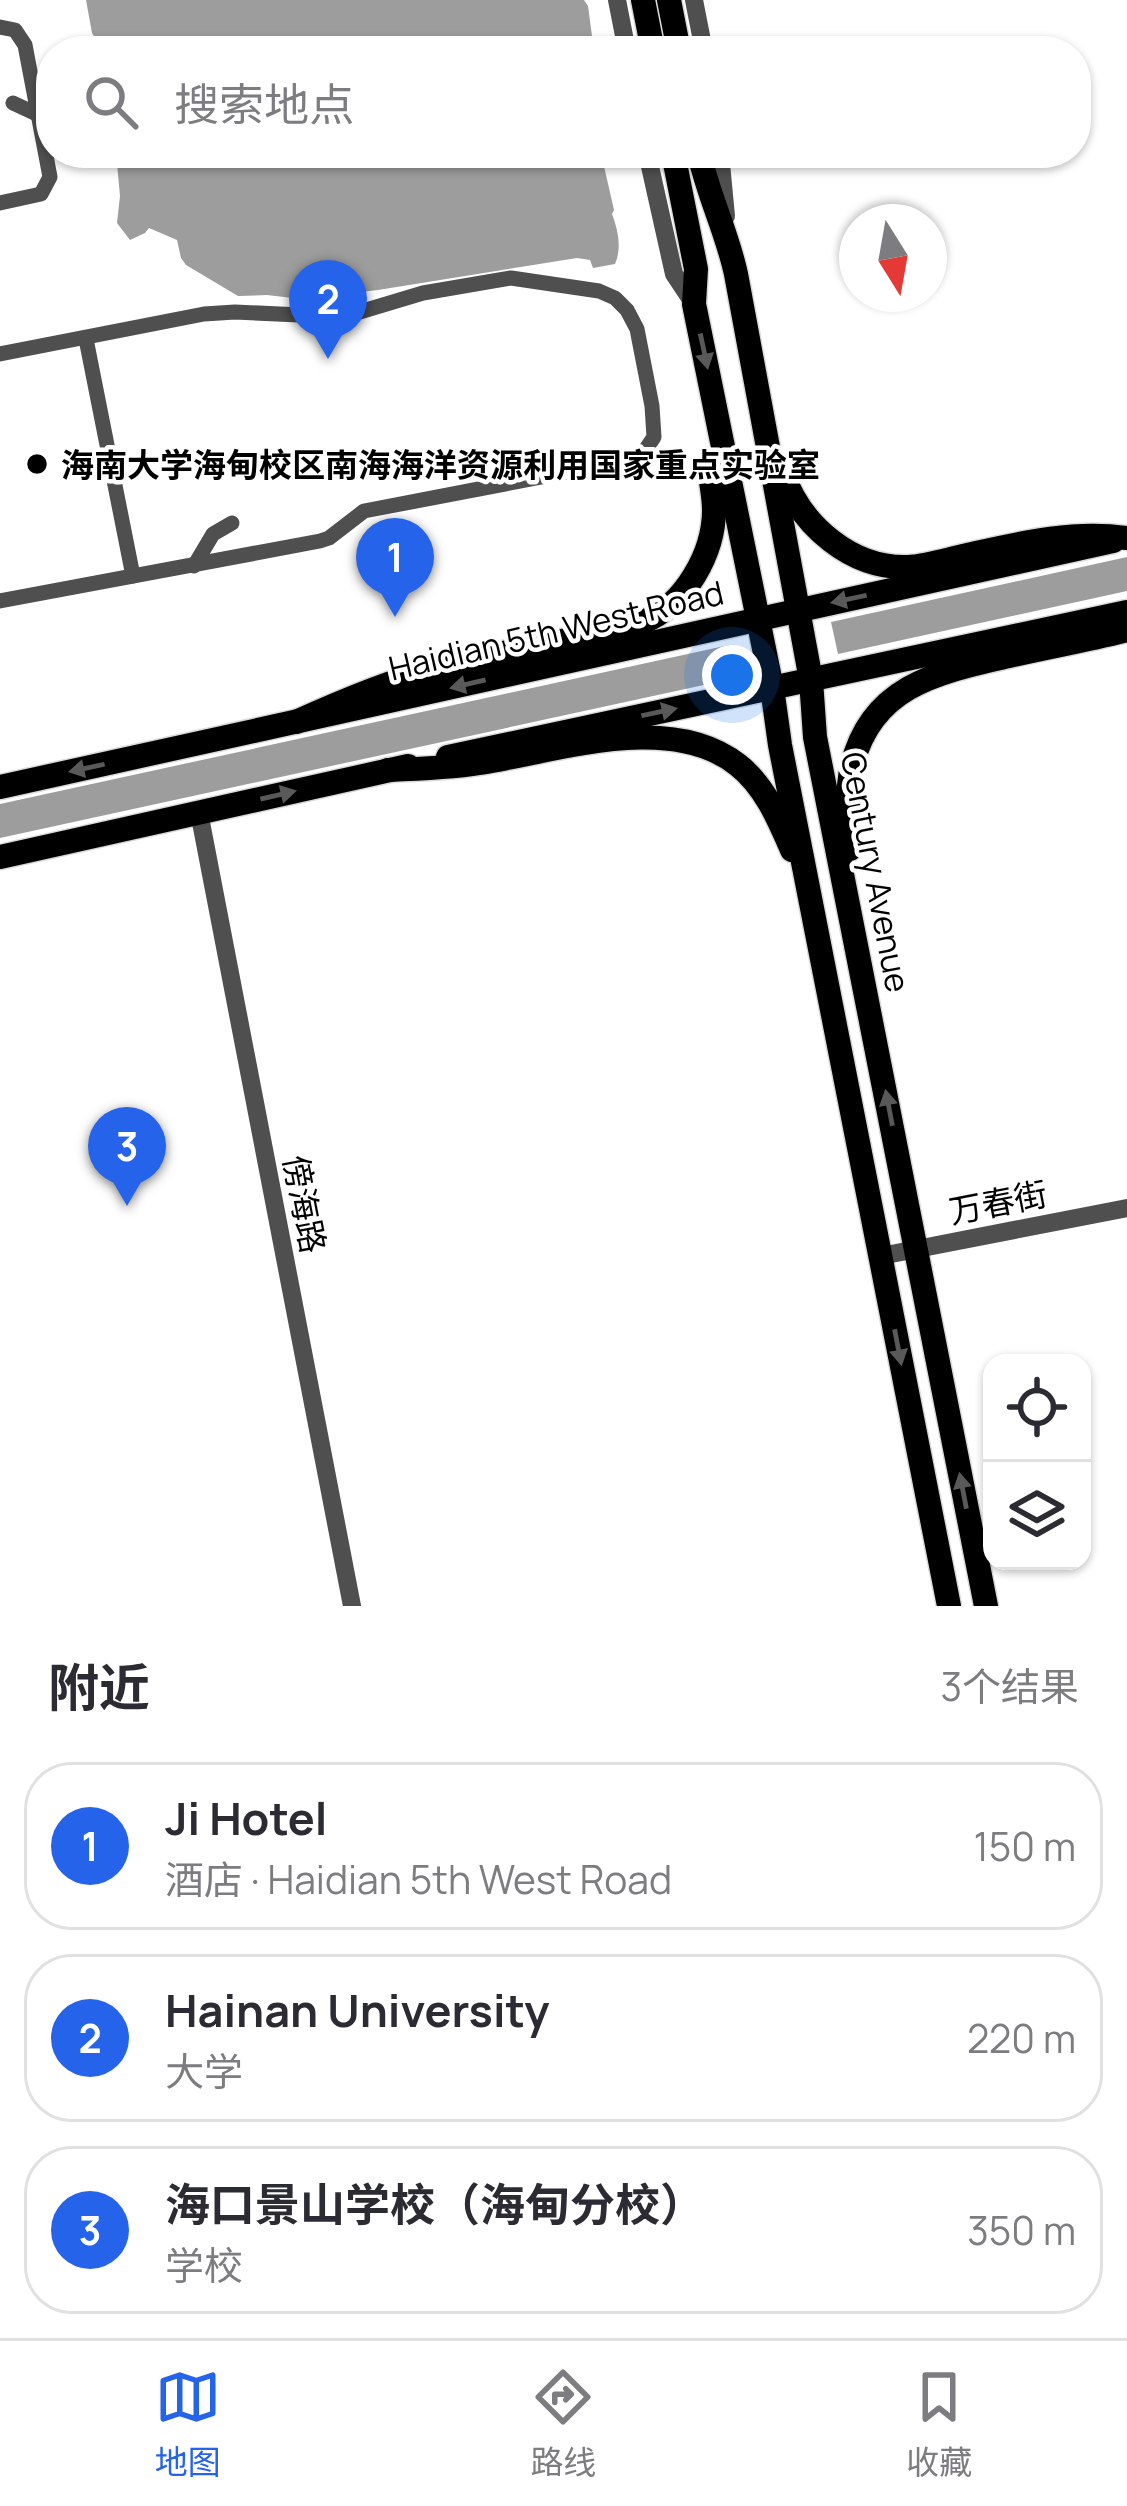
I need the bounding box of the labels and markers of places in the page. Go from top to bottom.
pin: 2 [289,260,367,359]
place label: 海南大学海甸校区南海海洋资源利用国家重点实验室 [61,442,820,487]
marker: 海南大学海甸校区南海海洋资源利用国家重点实验室 [24,451,50,477]
pin: 1 [356,518,434,617]
pin: 3 [88,1107,166,1206]

